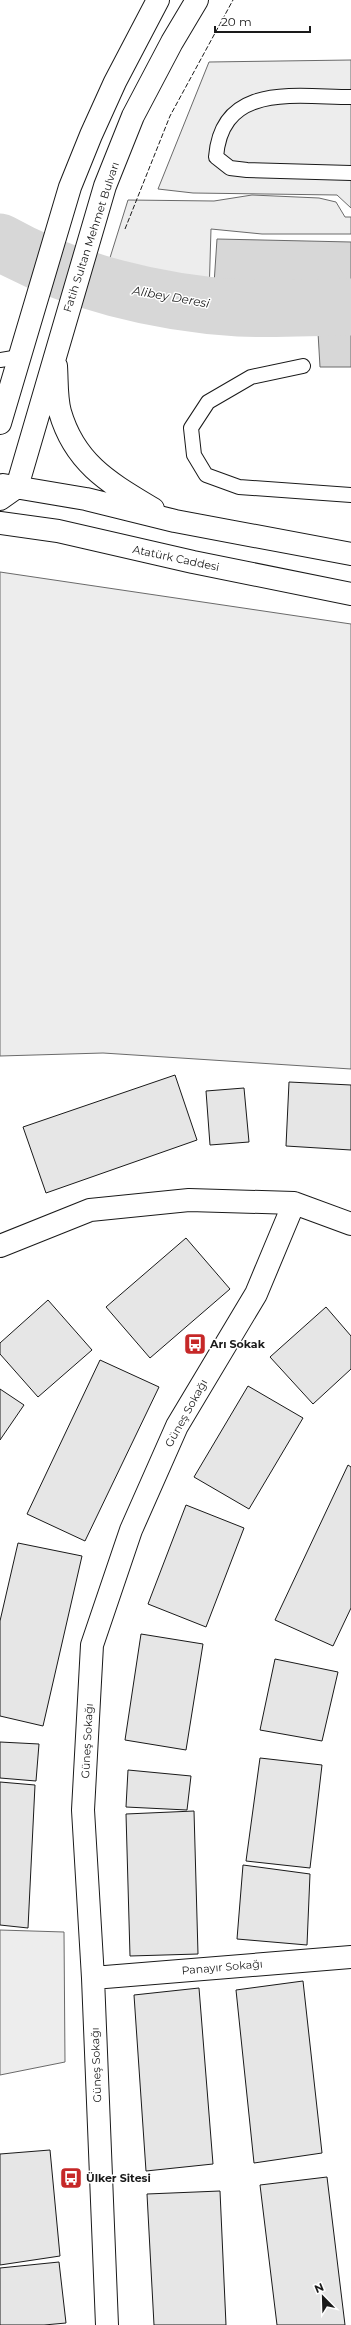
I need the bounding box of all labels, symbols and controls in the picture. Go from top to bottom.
scale bar [215,8,310,34]
text: 20 m [221,14,252,29]
street label: Fatih Sultan Mehmet Bulvarı [60,160,122,314]
water label: Alibey Deresi [130,282,212,311]
street label: Atatürk Caddesi [131,542,221,574]
bus stop icon: Arı Sokak [182,1331,208,1357]
place label: Arı Sokak [209,1337,266,1351]
street label: Güneş Sokağı [162,1377,210,1449]
street label: Güneş Sokağı [78,1703,96,1779]
street label: Panayır Sokağı [181,1956,263,1978]
street label: Güneş Sokağı [88,2027,104,2103]
bus stop icon: Ülker Sitesi [58,2165,84,2191]
place label: Ülker Sitesi [86,2171,151,2185]
north arrow [303,2277,343,2317]
text: N [312,2280,326,2296]

